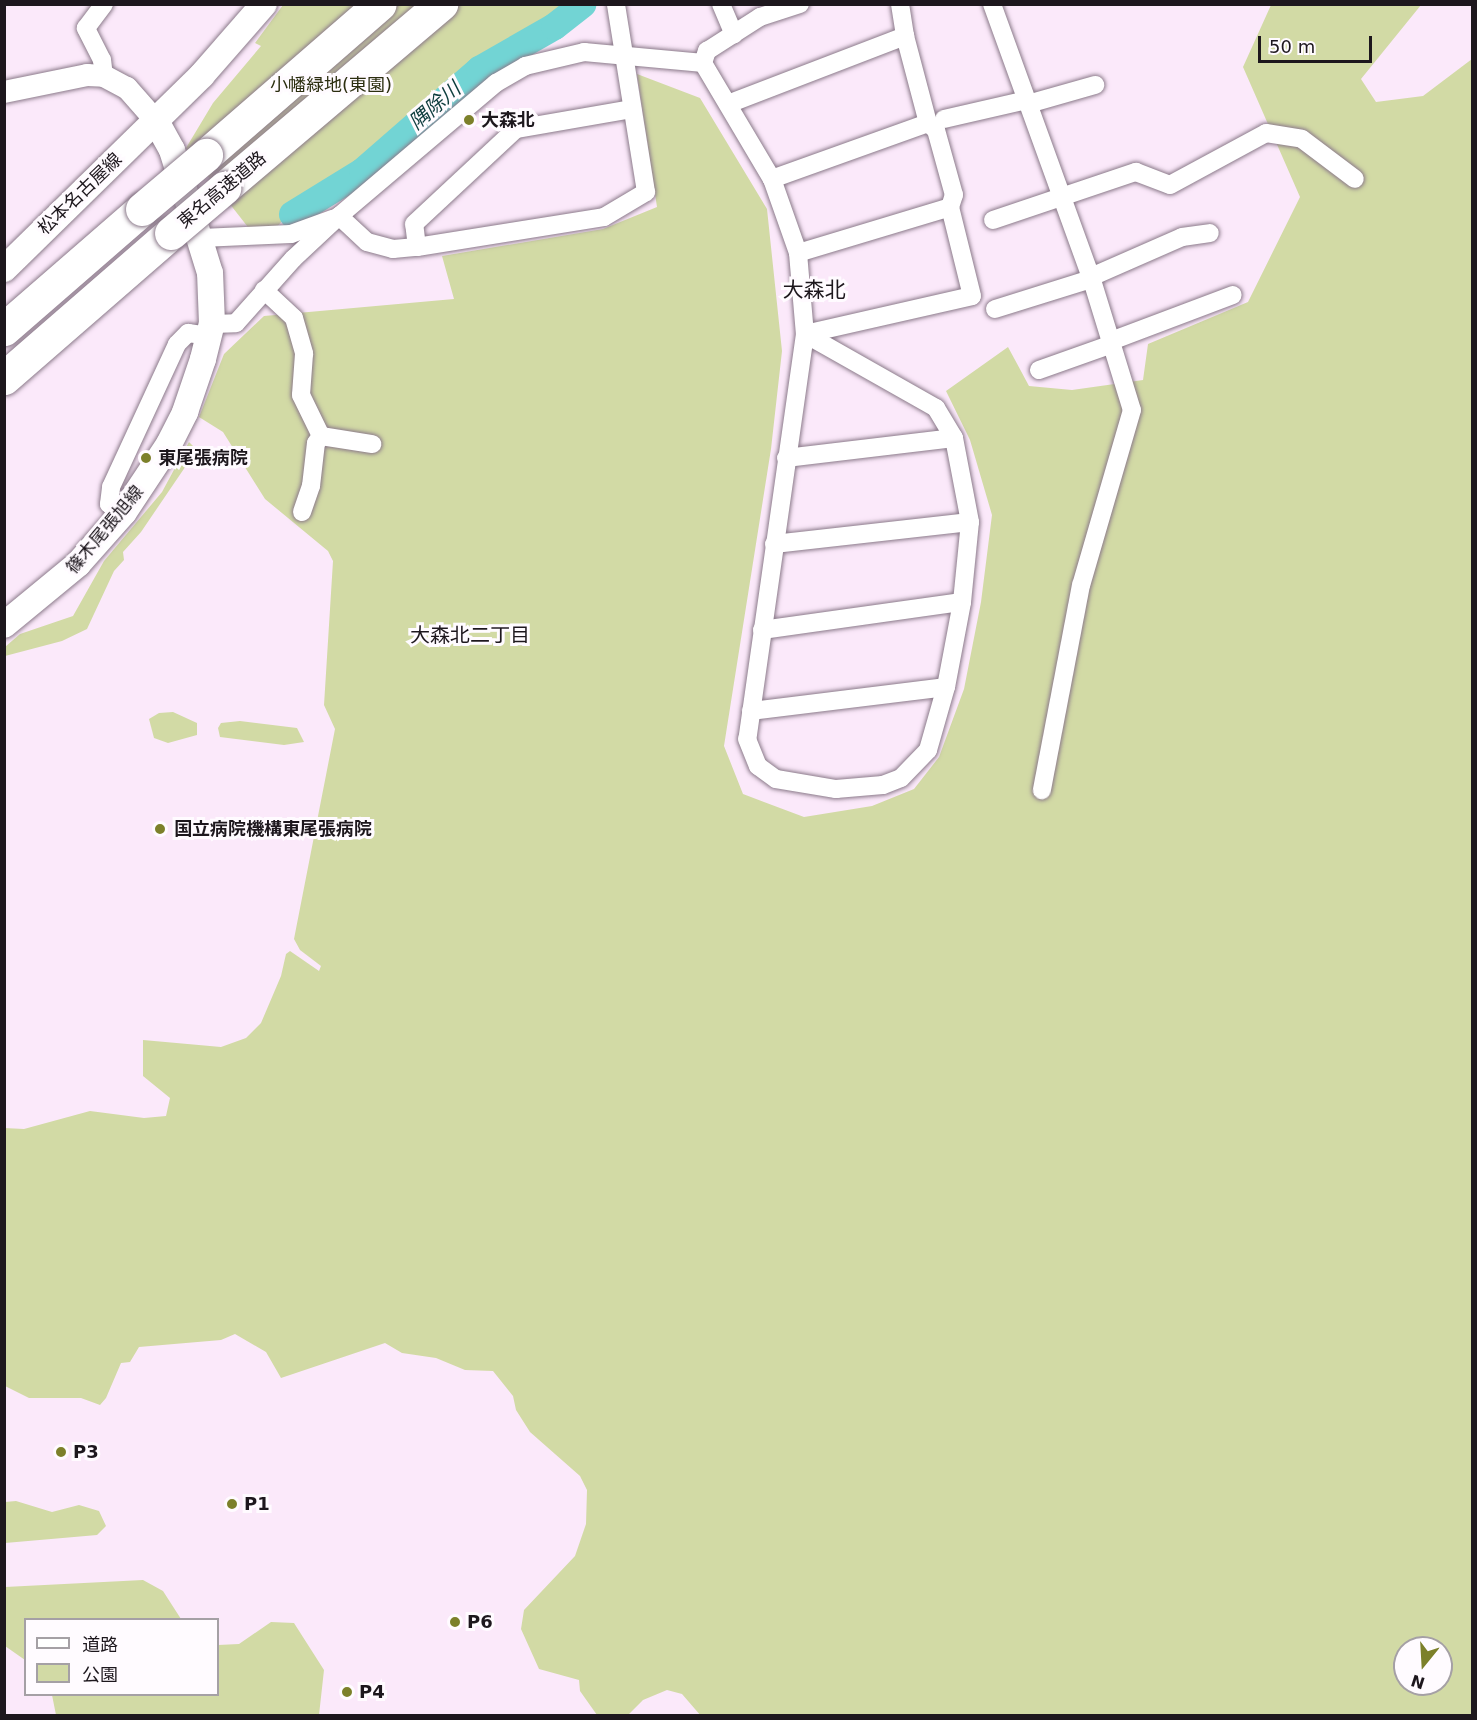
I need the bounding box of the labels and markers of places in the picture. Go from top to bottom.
place label: 大森北 [481,109,535,131]
marker: 大森北 [462,113,476,127]
place label: 東尾張病院 [158,447,248,469]
marker: 東尾張病院 [139,451,153,465]
place label: 国立病院機構東尾張病院 [174,818,372,840]
marker: 国立病院機構東尾張病院 [151,820,169,838]
place label: P3 [73,1441,99,1463]
marker: P3 [54,1445,68,1459]
place label: P1 [244,1493,270,1515]
marker: P1 [225,1497,239,1511]
place label: P6 [467,1611,493,1633]
marker: P6 [448,1615,462,1629]
place label: P4 [359,1681,385,1703]
marker: P4 [340,1685,354,1699]

